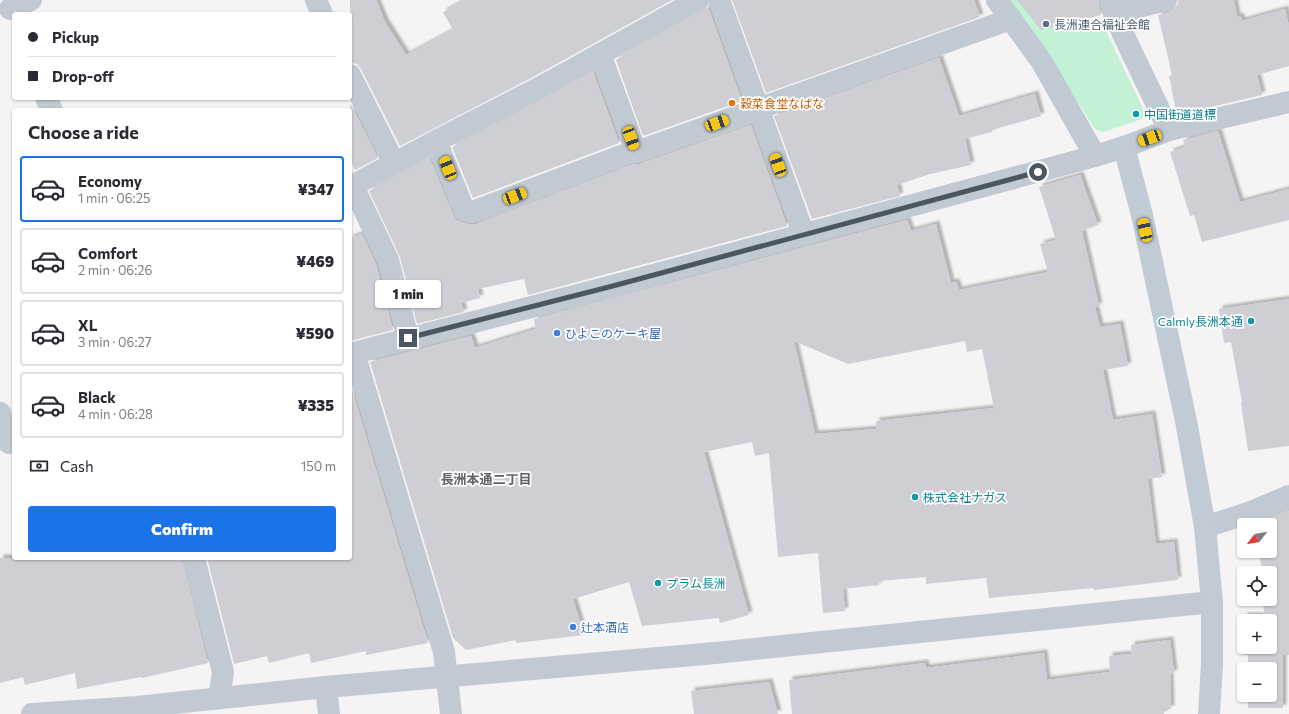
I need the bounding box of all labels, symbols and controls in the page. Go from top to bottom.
place label: 長洲連合福祉会館 [1054,17,1150,31]
marker: 長洲連合福祉会館 [1041,19,1051,29]
text: Pickup [52,28,99,46]
text: Drop-off [52,67,114,85]
place label: 穀菜食堂なばな [740,96,824,110]
marker: 穀菜食堂なばな [727,98,737,108]
place label: 中国街道道標 [1144,107,1216,121]
marker: 中国街道道標 [1131,109,1141,119]
car [704,113,730,133]
text: Choose a ride [28,121,139,143]
car [621,125,641,151]
car [1137,128,1163,148]
car [768,152,788,178]
car [438,155,458,181]
route start [1029,163,1047,181]
icon: car [30,171,66,207]
text: Economy [78,172,142,190]
text: ¥347 [298,180,334,198]
car [502,186,528,206]
text: 1 min · 06:25 [78,190,150,206]
car [1137,217,1153,243]
icon: car [30,243,66,279]
text: Comfort [78,244,138,262]
text: ¥469 [296,252,334,270]
text: 2 min · 06:26 [78,262,152,278]
callout: 1 min [375,280,441,308]
text: 1 min [392,286,424,302]
place label: Calmly長洲本通 [1158,314,1243,328]
icon: car [30,315,66,351]
text: XL [78,316,97,334]
marker: Calmly長洲本通 [1246,316,1256,326]
text: ¥590 [296,324,334,342]
place label: ひよこのケーキ屋 [565,326,661,340]
marker: ひよこのケーキ屋 [552,328,562,338]
route end [399,329,417,347]
text: 3 min · 06:27 [78,334,152,350]
icon: car [30,387,66,423]
text: Black [78,388,116,406]
text: ¥335 [298,396,334,414]
text: 4 min · 06:28 [78,406,153,422]
icon: cash [28,455,50,477]
text: Cash [60,457,94,475]
text: 150 m [301,458,336,474]
district label: 長洲本通二丁目 [440,471,532,487]
place label: 株式会社ナガス [923,490,1007,504]
marker: 株式会社ナガス [910,492,920,502]
button: Confirm [28,506,336,552]
north arrow [1237,518,1277,558]
map controls [1237,518,1277,702]
button: locate [1237,566,1277,606]
place label: プラム長洲 [666,576,726,590]
marker: プラム長洲 [653,578,663,588]
button: + [1237,614,1277,654]
place label: 辻本酒店 [581,620,629,634]
marker: 辻本酒店 [568,622,578,632]
button: − [1237,662,1277,702]

